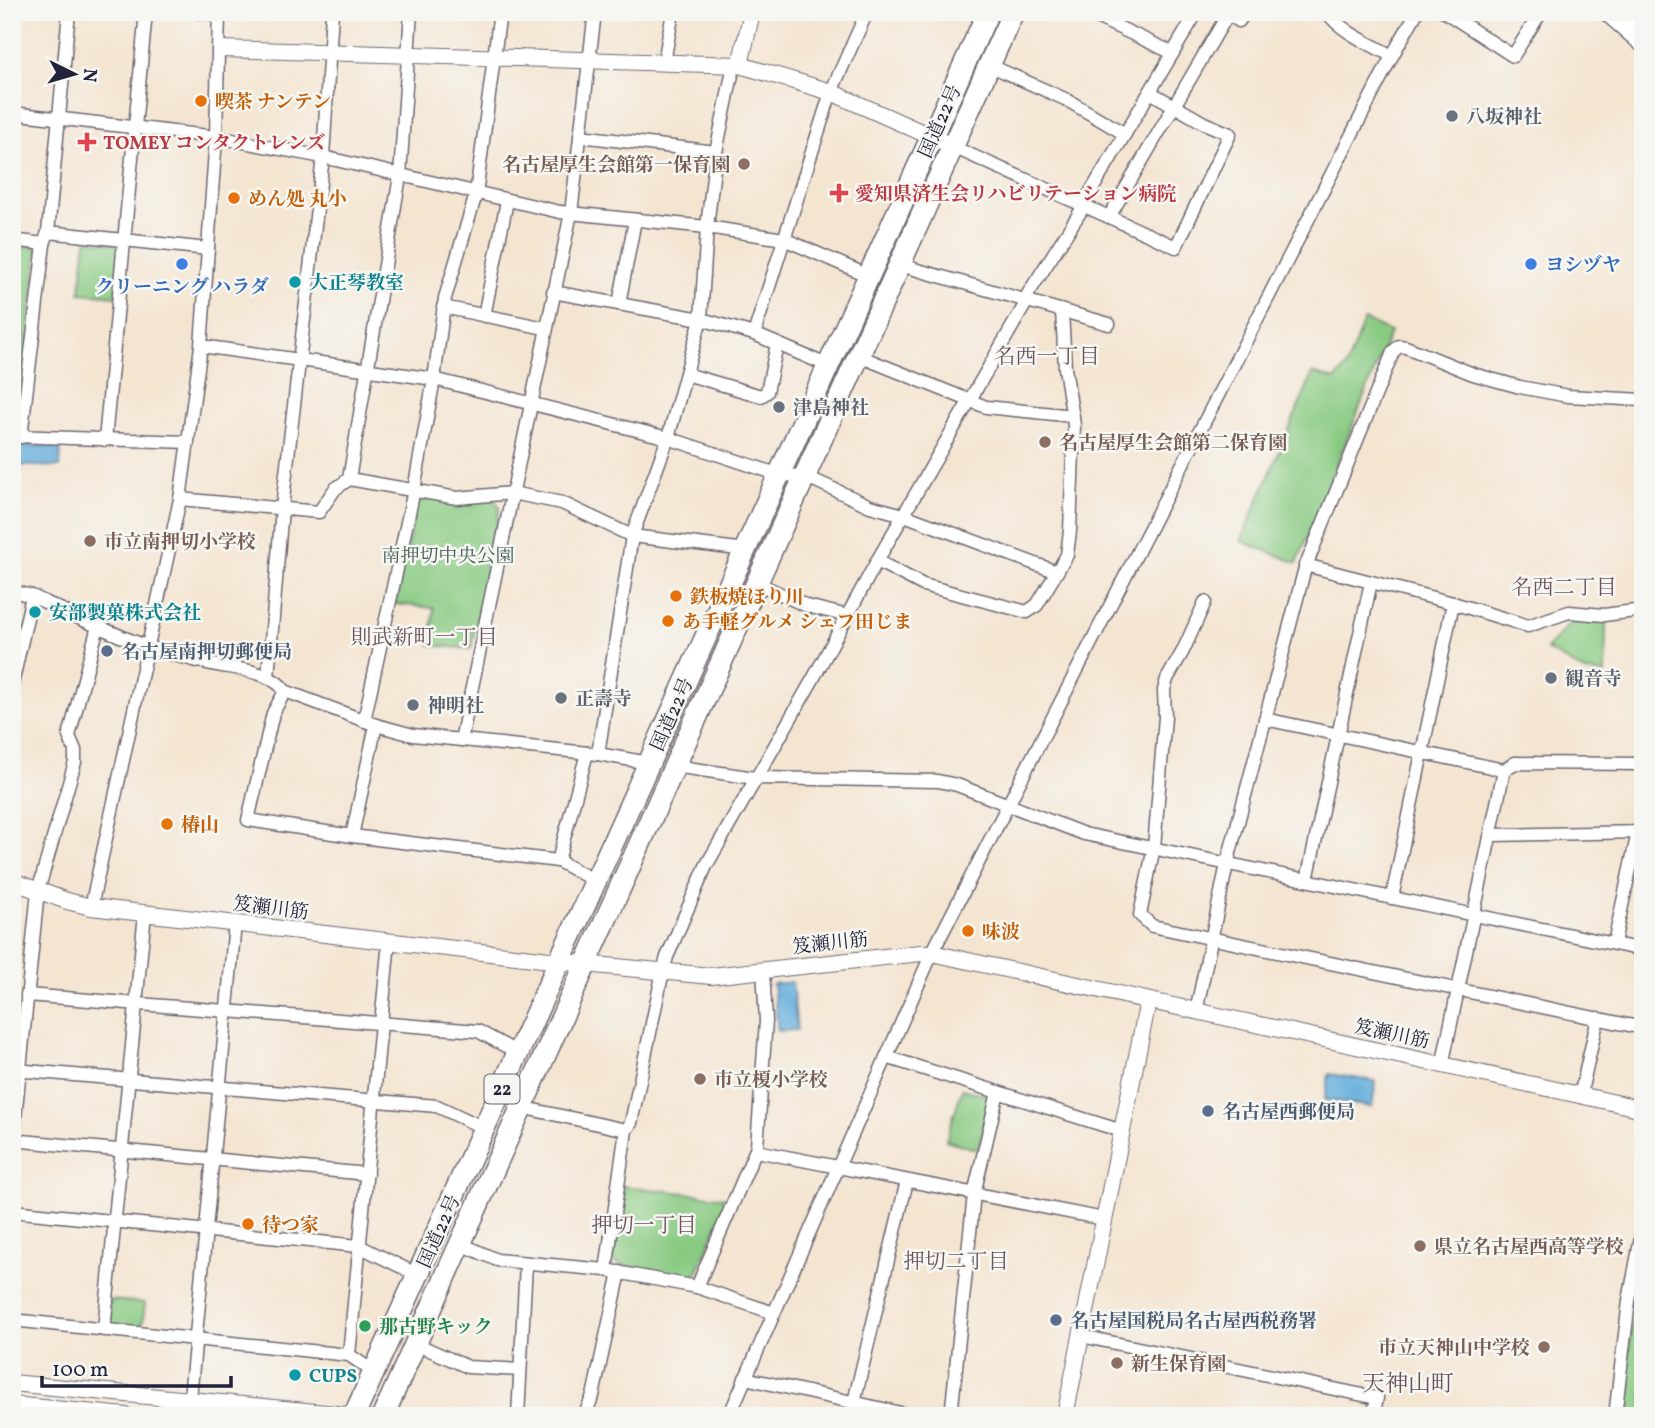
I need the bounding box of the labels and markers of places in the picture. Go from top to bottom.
place label: 喫茶 ナンテン [215,90,331,116]
marker: 喫茶 ナンテン [193,93,209,109]
place label: 八坂神社 [1466,105,1542,131]
marker: 八坂神社 [1444,108,1460,124]
place label: TOMEY コンタクトレンズ [103,131,325,157]
marker: TOMEY コンタクトレンズ [77,132,97,152]
place label: 名古屋厚生会館第一保育園 [502,153,730,179]
marker: 名古屋厚生会館第一保育園 [736,156,752,172]
place label: 愛知県済生会リハビリテーション病院 [855,182,1176,208]
marker: 愛知県済生会リハビリテーション病院 [829,183,849,203]
place label: めん処 丸小 [248,187,347,213]
marker: めん処 丸小 [226,190,242,206]
place label: ヨシヅヤ [1545,253,1621,279]
marker: クリーニング ハラダ [174,256,190,272]
marker: ヨシヅヤ [1523,256,1539,272]
place label: 大正琴教室 [309,271,404,297]
marker: 大正琴教室 [287,274,303,290]
place label: クリーニング ハラダ [95,275,269,301]
place label: 津島神社 [793,396,869,422]
marker: 津島神社 [771,399,787,415]
place label: 名古屋厚生会館第二保育園 [1059,431,1287,457]
marker: 名古屋厚生会館第二保育園 [1037,434,1053,450]
place label: 市立南押切小学校 [104,530,256,556]
marker: 市立南押切小学校 [82,533,98,549]
place label: 鉄板焼ほり川 [690,585,804,611]
marker: 鉄板焼ほり川 [668,588,684,604]
place label: 安部製菓株式会社 [49,601,201,627]
marker: 安部製菓株式会社 [27,604,43,620]
place label: あ手軽グルメ シェフ田じま [682,610,912,636]
marker: あ手軽グルメ シェフ田じま [660,613,676,629]
place label: 名古屋南押切郵便局 [121,640,292,666]
marker: 名古屋南押切郵便局 [99,643,115,659]
place label: 観音寺 [1565,667,1622,693]
marker: 観音寺 [1543,670,1559,686]
place label: 正壽寺 [575,687,632,713]
marker: 正壽寺 [553,690,569,706]
place label: 神明社 [427,694,484,720]
marker: 神明社 [405,697,421,713]
place label: 椿山 [181,813,219,839]
marker: 椿山 [159,816,175,832]
place label: 味波 [982,920,1020,946]
marker: 味波 [960,923,976,939]
place label: 市立榎小学校 [714,1068,828,1094]
marker: 市立榎小学校 [692,1071,708,1087]
place label: 名古屋西郵便局 [1222,1100,1355,1126]
marker: 名古屋西郵便局 [1200,1103,1216,1119]
place label: 待つ家 [262,1213,319,1239]
marker: 待つ家 [240,1216,256,1232]
place label: 県立名古屋西高等学校 [1434,1235,1624,1261]
marker: 県立名古屋西高等学校 [1412,1238,1428,1254]
place label: 名古屋国税局名古屋西税務署 [1070,1309,1317,1335]
marker: 名古屋国税局名古屋西税務署 [1048,1312,1064,1328]
place label: 那古野キック [379,1315,493,1341]
marker: 那古野キック [357,1318,373,1334]
place label: 市立天神山中学校 [1378,1336,1530,1362]
marker: 市立天神山中学校 [1536,1339,1552,1355]
place label: 新生保育園 [1131,1352,1226,1378]
marker: 新生保育園 [1109,1355,1125,1371]
place label: CUPS [309,1364,357,1390]
marker: CUPS [287,1367,303,1383]

